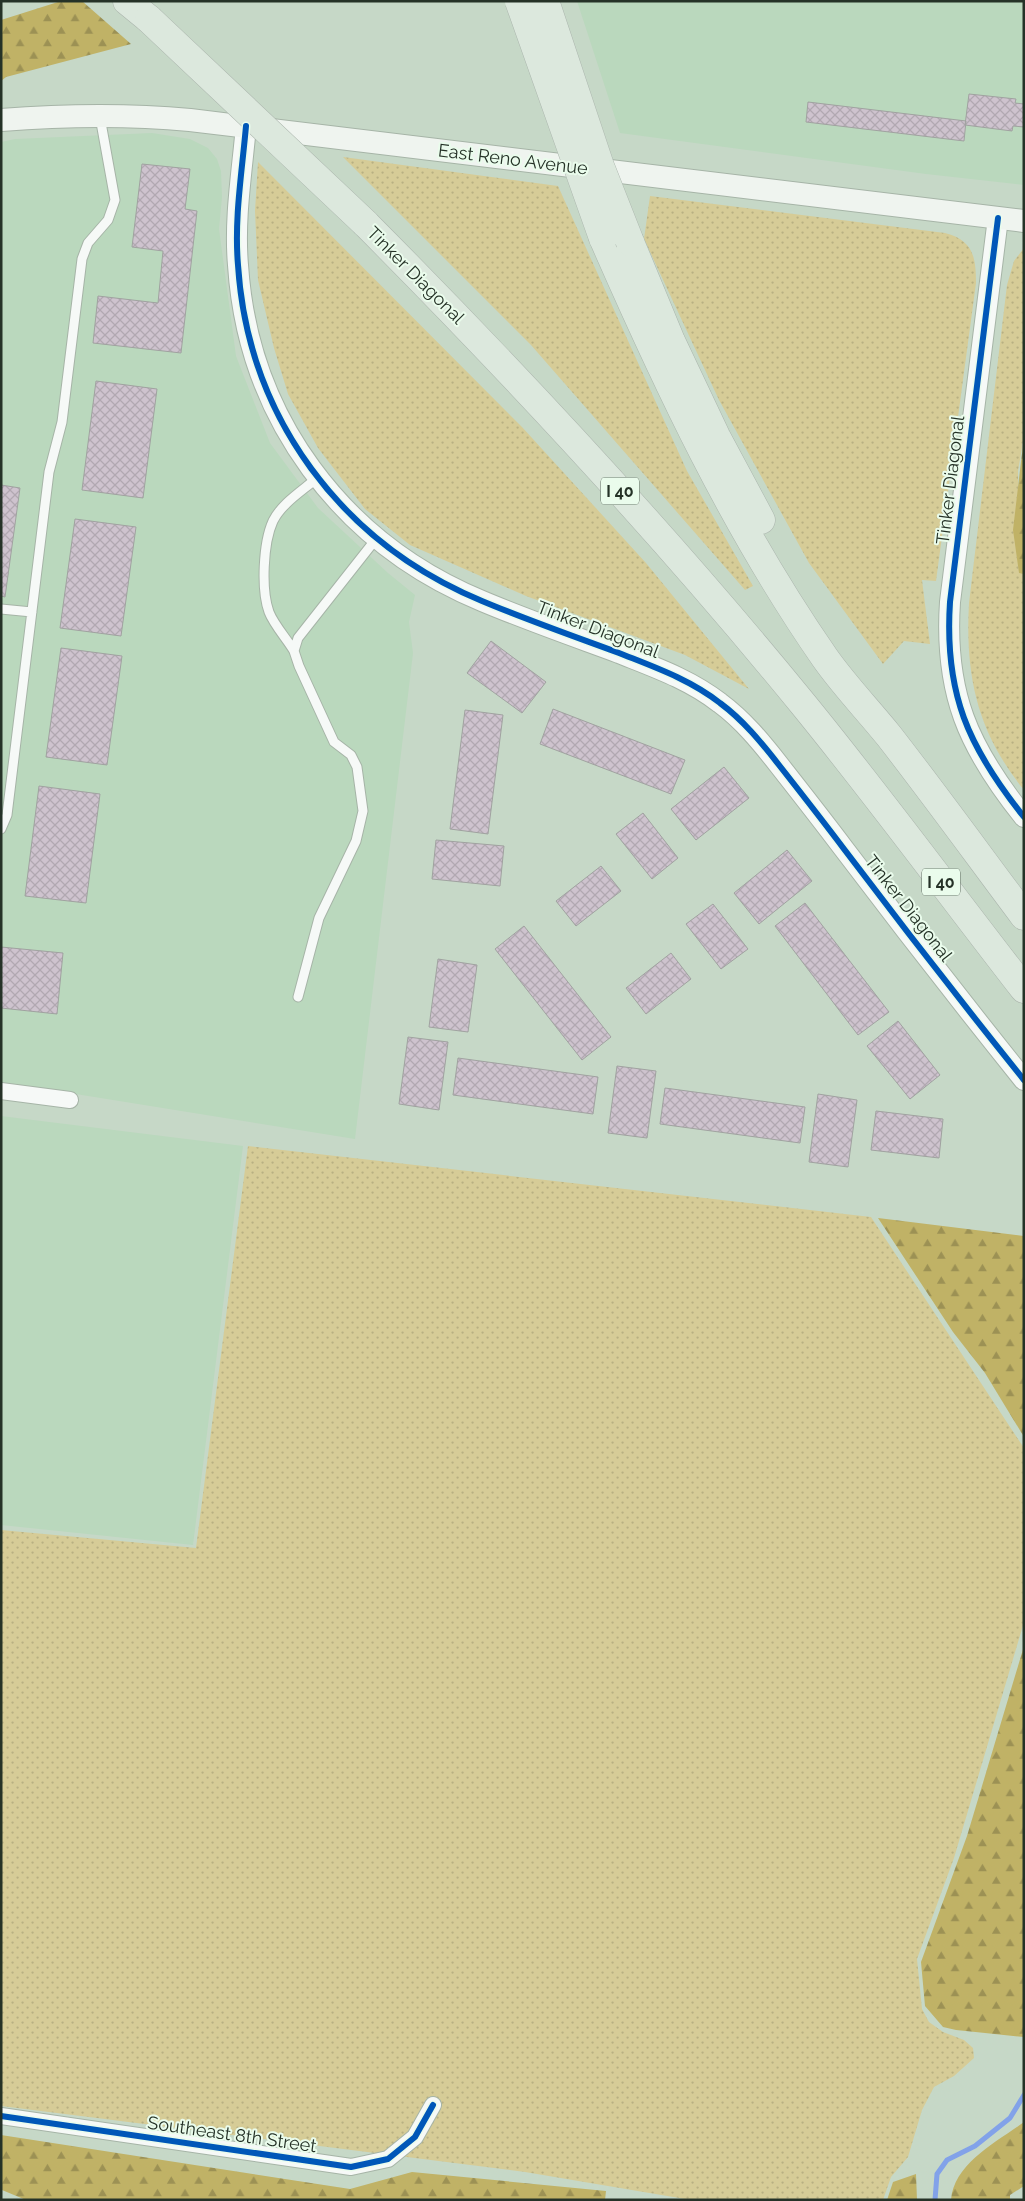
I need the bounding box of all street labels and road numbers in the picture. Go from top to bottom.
street label: East Reno Avenue [437,139,589,179]
street label: Tinker Diagonal [363,222,469,328]
street label: Tinker Diagonal [932,415,968,545]
road number: I 40 [601,478,639,504]
street label: Tinker Diagonal [534,596,662,662]
street label: Tinker Diagonal [861,851,957,965]
road number: I 40 [922,869,960,896]
street label: Southeast 8th Street [146,2112,318,2156]

